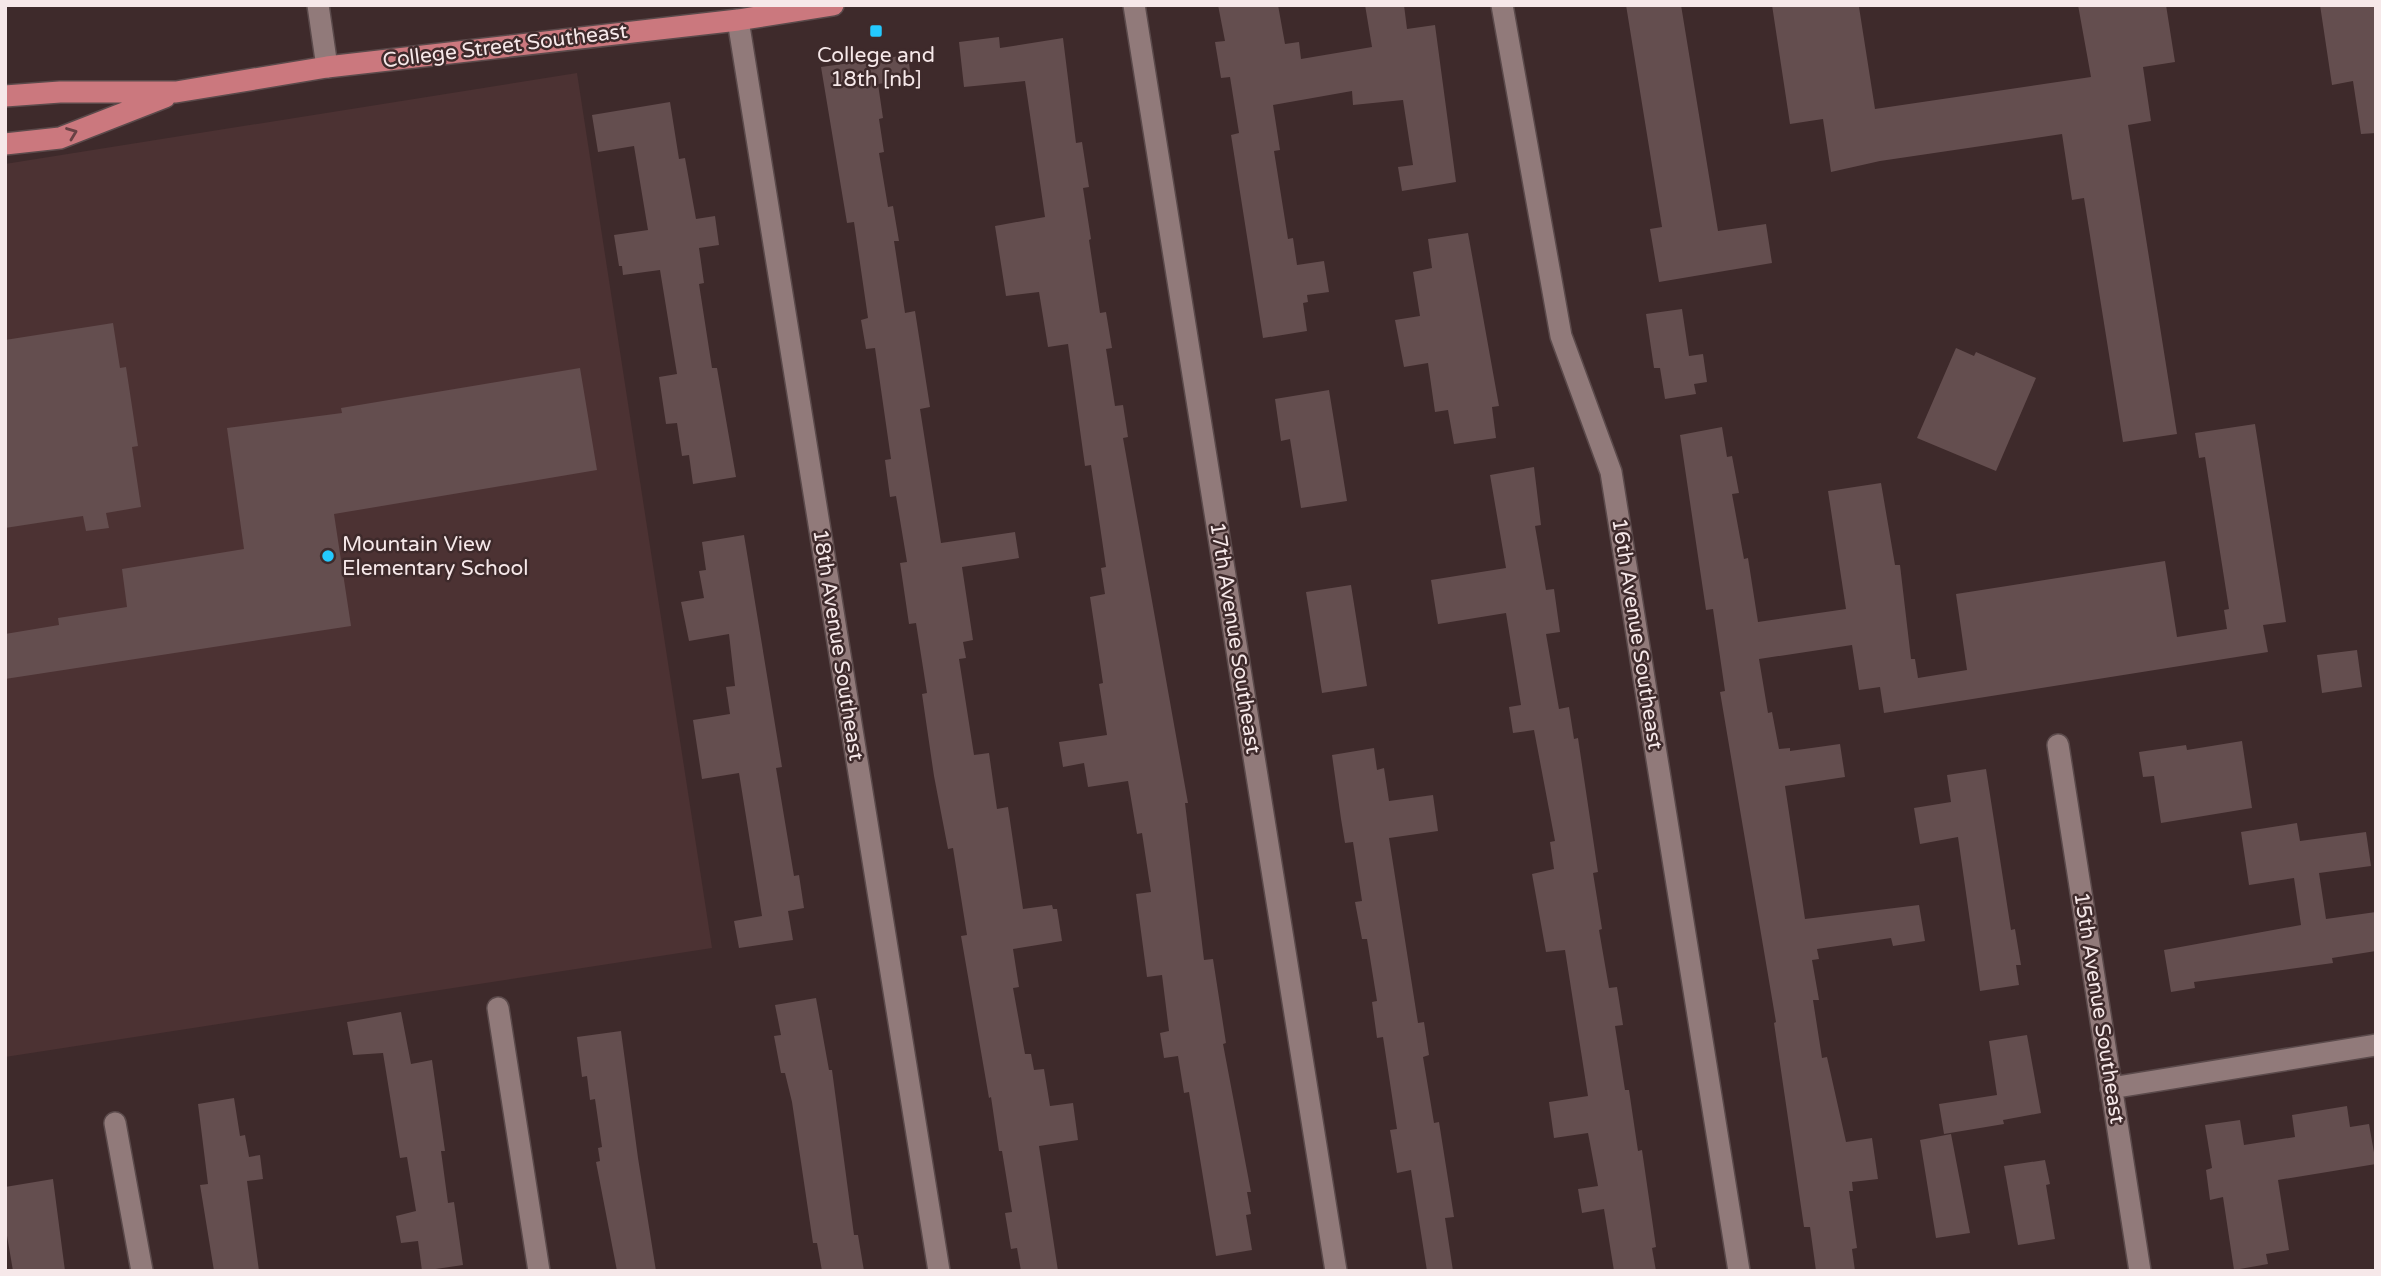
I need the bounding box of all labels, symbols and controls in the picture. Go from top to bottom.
street label: College Street Southeast [381,19,629,73]
marker: College and 18th [nb] [868,23,884,39]
place label: College and 18th [nb] [817,43,935,92]
one-way arrow [66,127,78,141]
street label: 16th Avenue Southeast [1606,516,1668,752]
street label: 17th Avenue Southeast [1204,520,1266,756]
street label: 18th Avenue Southeast [807,527,869,763]
place label: Mountain View Elementary School [342,532,529,581]
marker: Mountain View Elementary School [320,548,336,564]
street label: 15th Avenue Southeast [2068,890,2130,1126]

